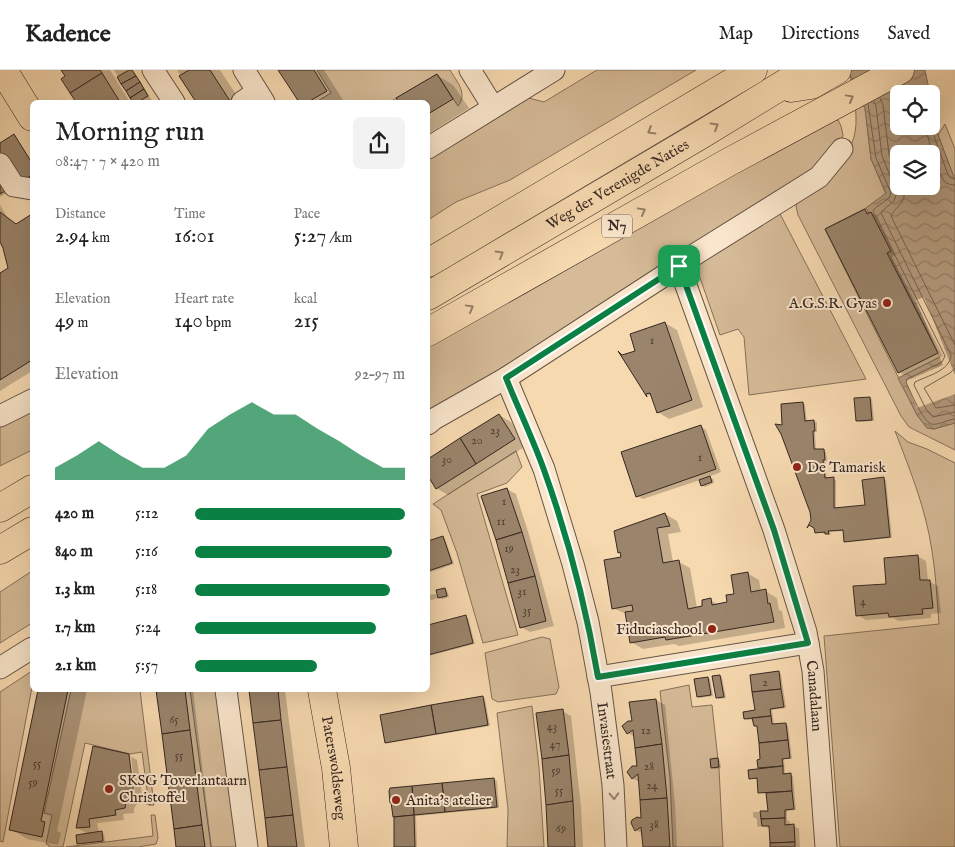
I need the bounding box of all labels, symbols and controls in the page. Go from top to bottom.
text: Kadence [25,19,111,50]
text: Map [719,23,753,46]
text: Directions [781,23,859,46]
text: Saved [887,23,930,46]
map controls [890,85,940,195]
button: locate [890,85,940,135]
one-way arrow [845,94,854,104]
text: Morning run [55,115,205,150]
button: share [353,117,405,169]
one-way arrow [709,123,718,133]
one-way arrow [648,124,657,134]
street label: Weg der Verenigde Naties [543,135,692,234]
button: layers [890,145,940,195]
text: 08:47 · 7 × 420 m [55,152,160,172]
text: Distance [55,205,106,223]
text: Time [174,205,205,223]
text: Pace [294,205,320,223]
one-way arrow [637,208,646,218]
road number: N7 [602,214,632,238]
text: 2.94 [55,223,89,250]
text: 16:01 [174,223,215,250]
text: 5:27 [294,223,326,250]
text: km [89,229,110,247]
text: /km [326,229,352,247]
pin [658,245,700,287]
one-way arrow [494,250,503,260]
icon: arrive [665,252,693,280]
text: Elevation [55,290,111,308]
text: Heart rate [174,290,234,308]
text: kcal [294,290,317,308]
place label: A.G.S.R. Gyas [788,294,877,313]
marker: A.G.S.R. Gyas [881,297,893,309]
one-way arrow [465,305,474,315]
text: 49 [55,308,74,335]
text: 140 [174,308,203,335]
text: 215 [294,308,319,335]
text: m [74,314,88,332]
text: bpm [203,314,232,332]
house number: 1 [650,333,654,348]
text: Elevation [55,365,118,385]
text: 92–97 m [355,365,405,385]
house number: 23 [490,423,500,438]
house number: 20 [471,433,483,448]
house number: 1 [698,450,702,465]
house number: 30 [442,452,452,467]
place label: De Tamarisk [807,458,887,477]
marker: De Tamarisk [791,461,803,473]
house number: 1 [502,494,506,509]
text: 420 m [55,504,94,524]
text: 5:12 [135,504,158,524]
house number: 11 [497,514,505,529]
house number: 19 [504,541,514,556]
text: 840 m [55,542,93,562]
text: 5:16 [135,542,158,562]
house number: 23 [510,562,520,577]
text: 1.3 km [55,580,95,600]
text: 5:18 [135,580,157,600]
house number: 31 [518,584,526,599]
house number: 4 [860,594,866,609]
house number: 35 [523,603,532,618]
text: 1.7 km [55,618,95,638]
text: 5:24 [135,618,160,638]
place label: Fiduciaschool [616,620,703,639]
marker: Fiduciaschool [706,623,718,635]
text: 2.1 km [55,656,96,676]
text: 5:57 [135,656,158,676]
street label: Canadalaan [802,659,827,732]
house number: 2 [762,675,768,690]
street label: Invasiestraat [593,701,622,780]
house number: 65 [169,712,179,727]
street label: Paterswoldseweg [317,715,351,822]
house number: 43 [547,719,557,734]
house number: 12 [641,723,651,738]
house number: 47 [549,737,561,752]
house number: 55 [175,748,184,763]
house number: 55 [33,756,42,771]
house number: 28 [644,759,654,774]
house number: 59 [551,763,561,778]
place label: SKSG Toverlantaarn Christoffel [119,771,247,807]
house number: 59 [28,775,38,790]
house number: 24 [646,778,658,793]
marker: SKSG Toverlantaarn Christoffel [103,783,115,795]
house number: 55 [555,783,564,798]
place label: Anita's atelier [405,791,492,810]
one-way arrow [608,792,619,800]
marker: Anita's atelier [390,794,402,806]
house number: 38 [649,817,659,832]
house number: 69 [556,821,566,836]

